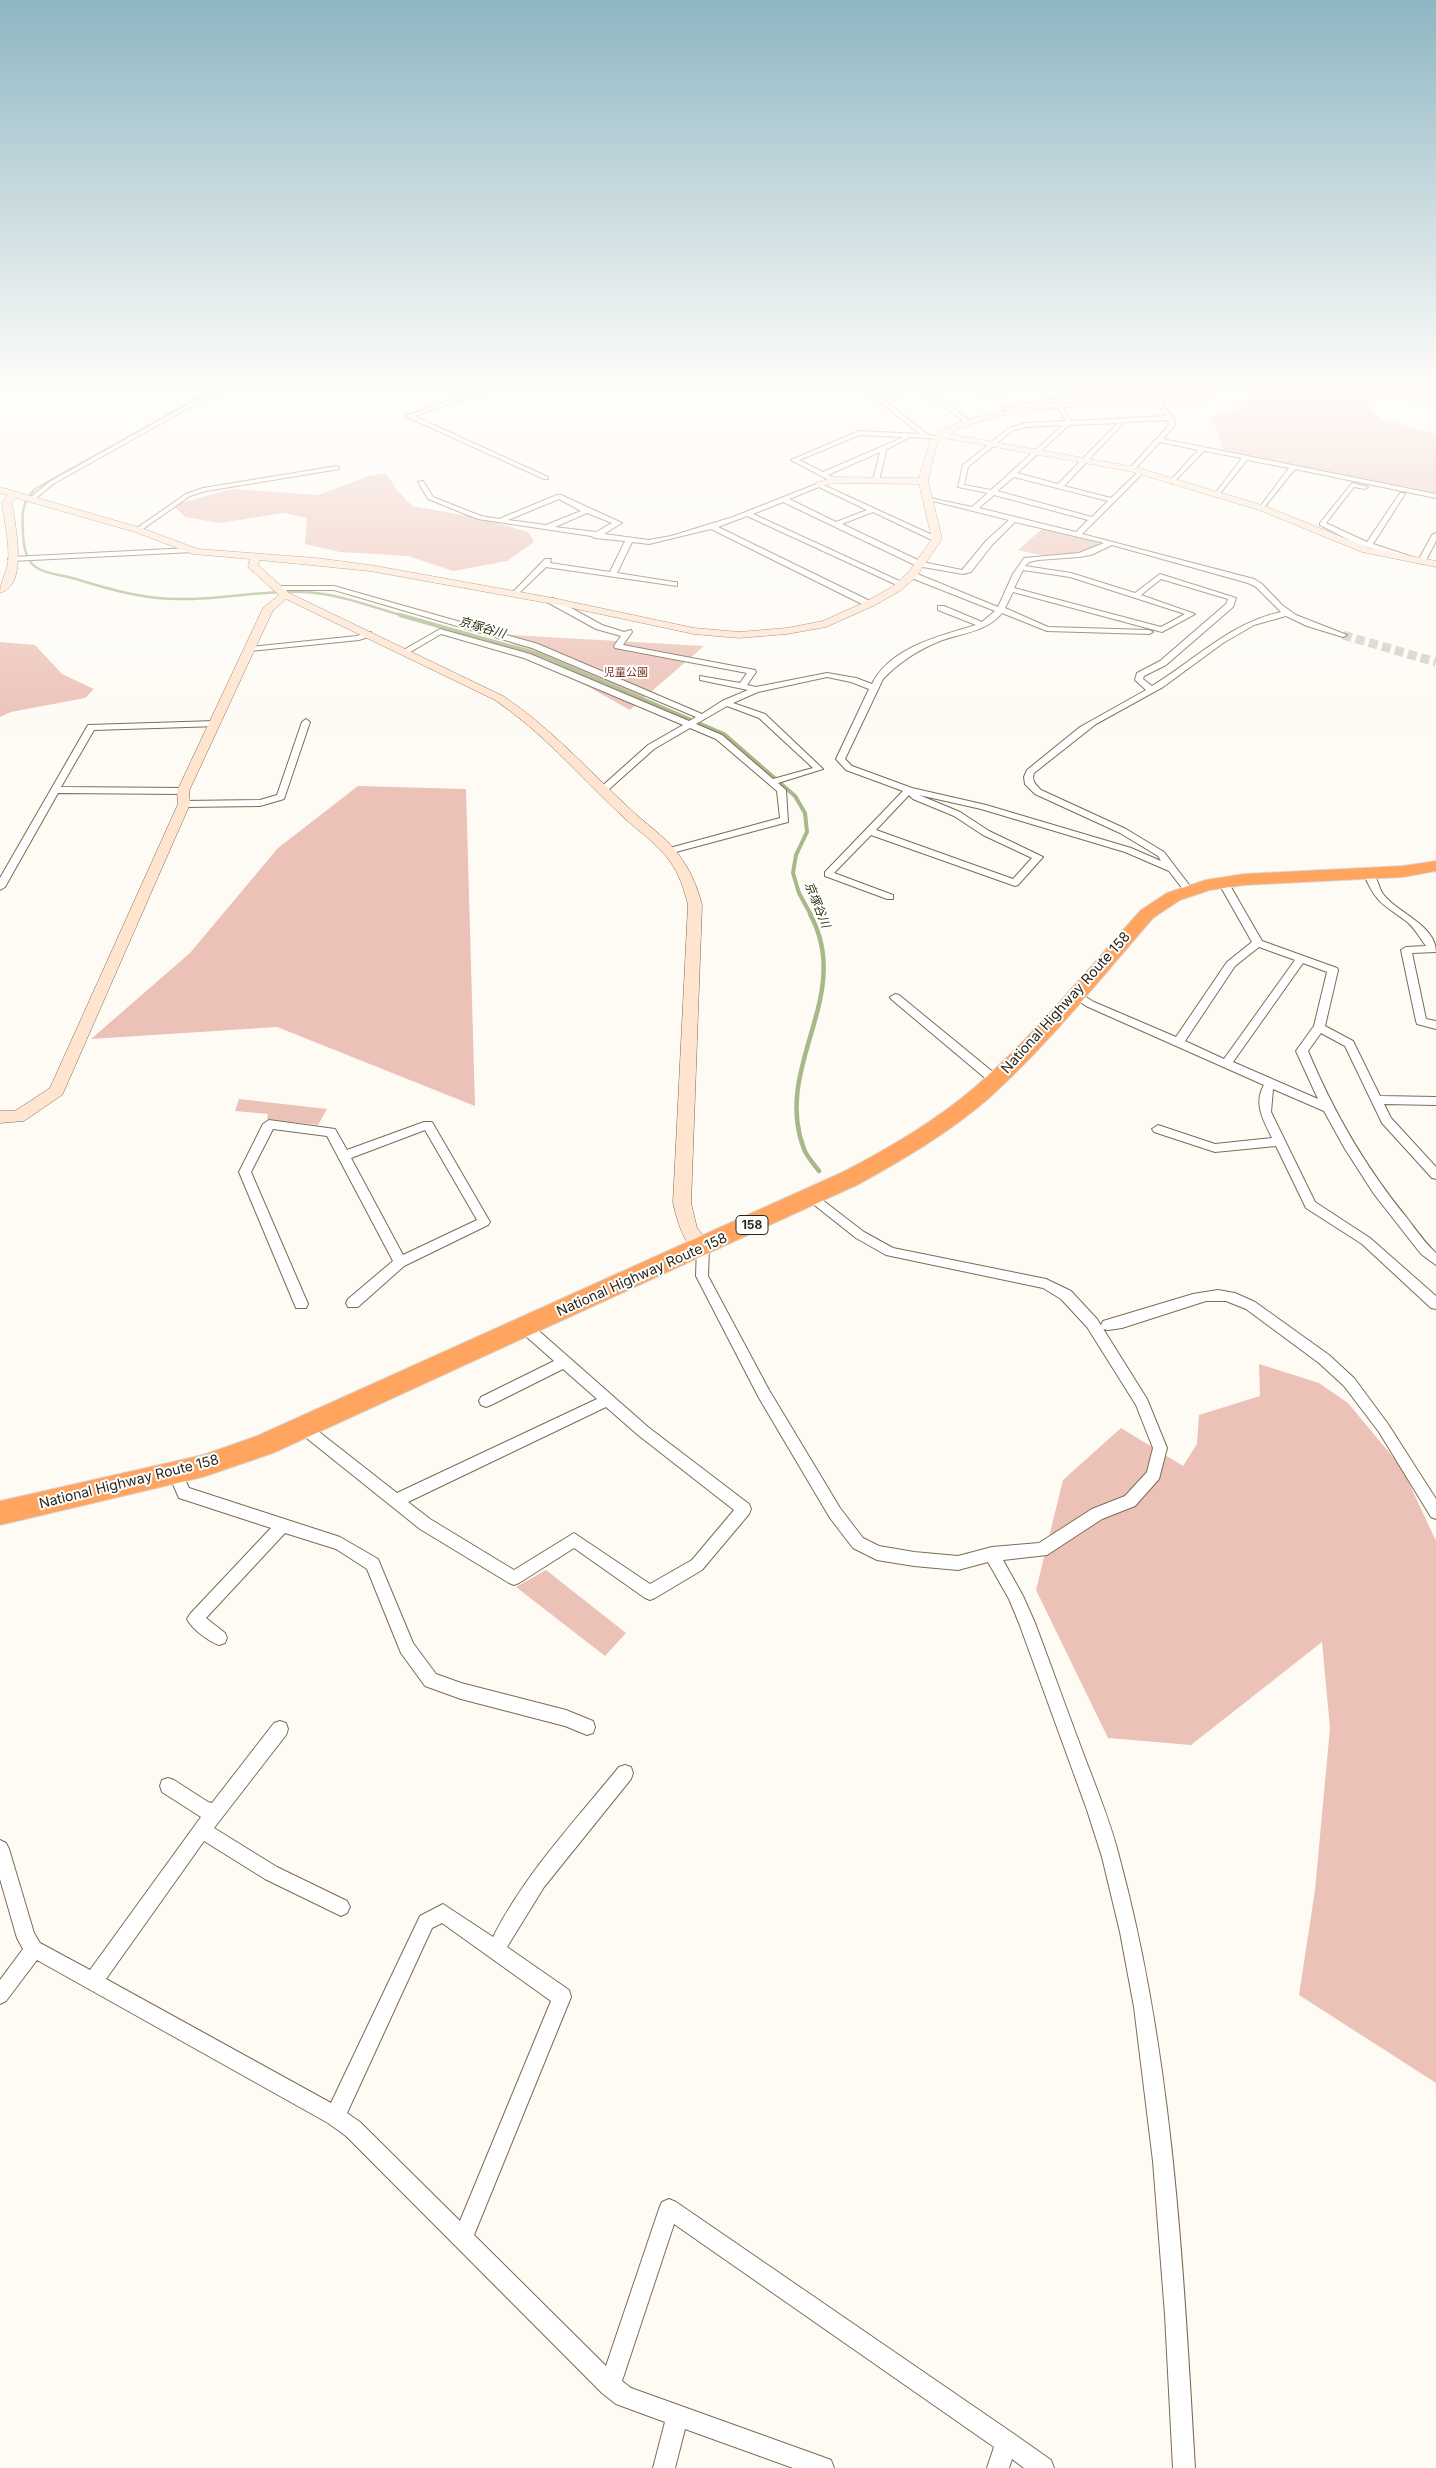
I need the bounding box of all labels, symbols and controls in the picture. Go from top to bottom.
water label: 京塚谷川 [457,614,507,642]
park label: 児童公園 [604,666,648,680]
water label: 京塚谷川 [801,880,833,930]
street label: National Highway Route 158 [998,929,1134,1077]
road number: 158 [736,1216,768,1234]
street label: National Highway Route 158 [554,1230,730,1320]
street label: National Highway Route 158 [37,1452,221,1512]

